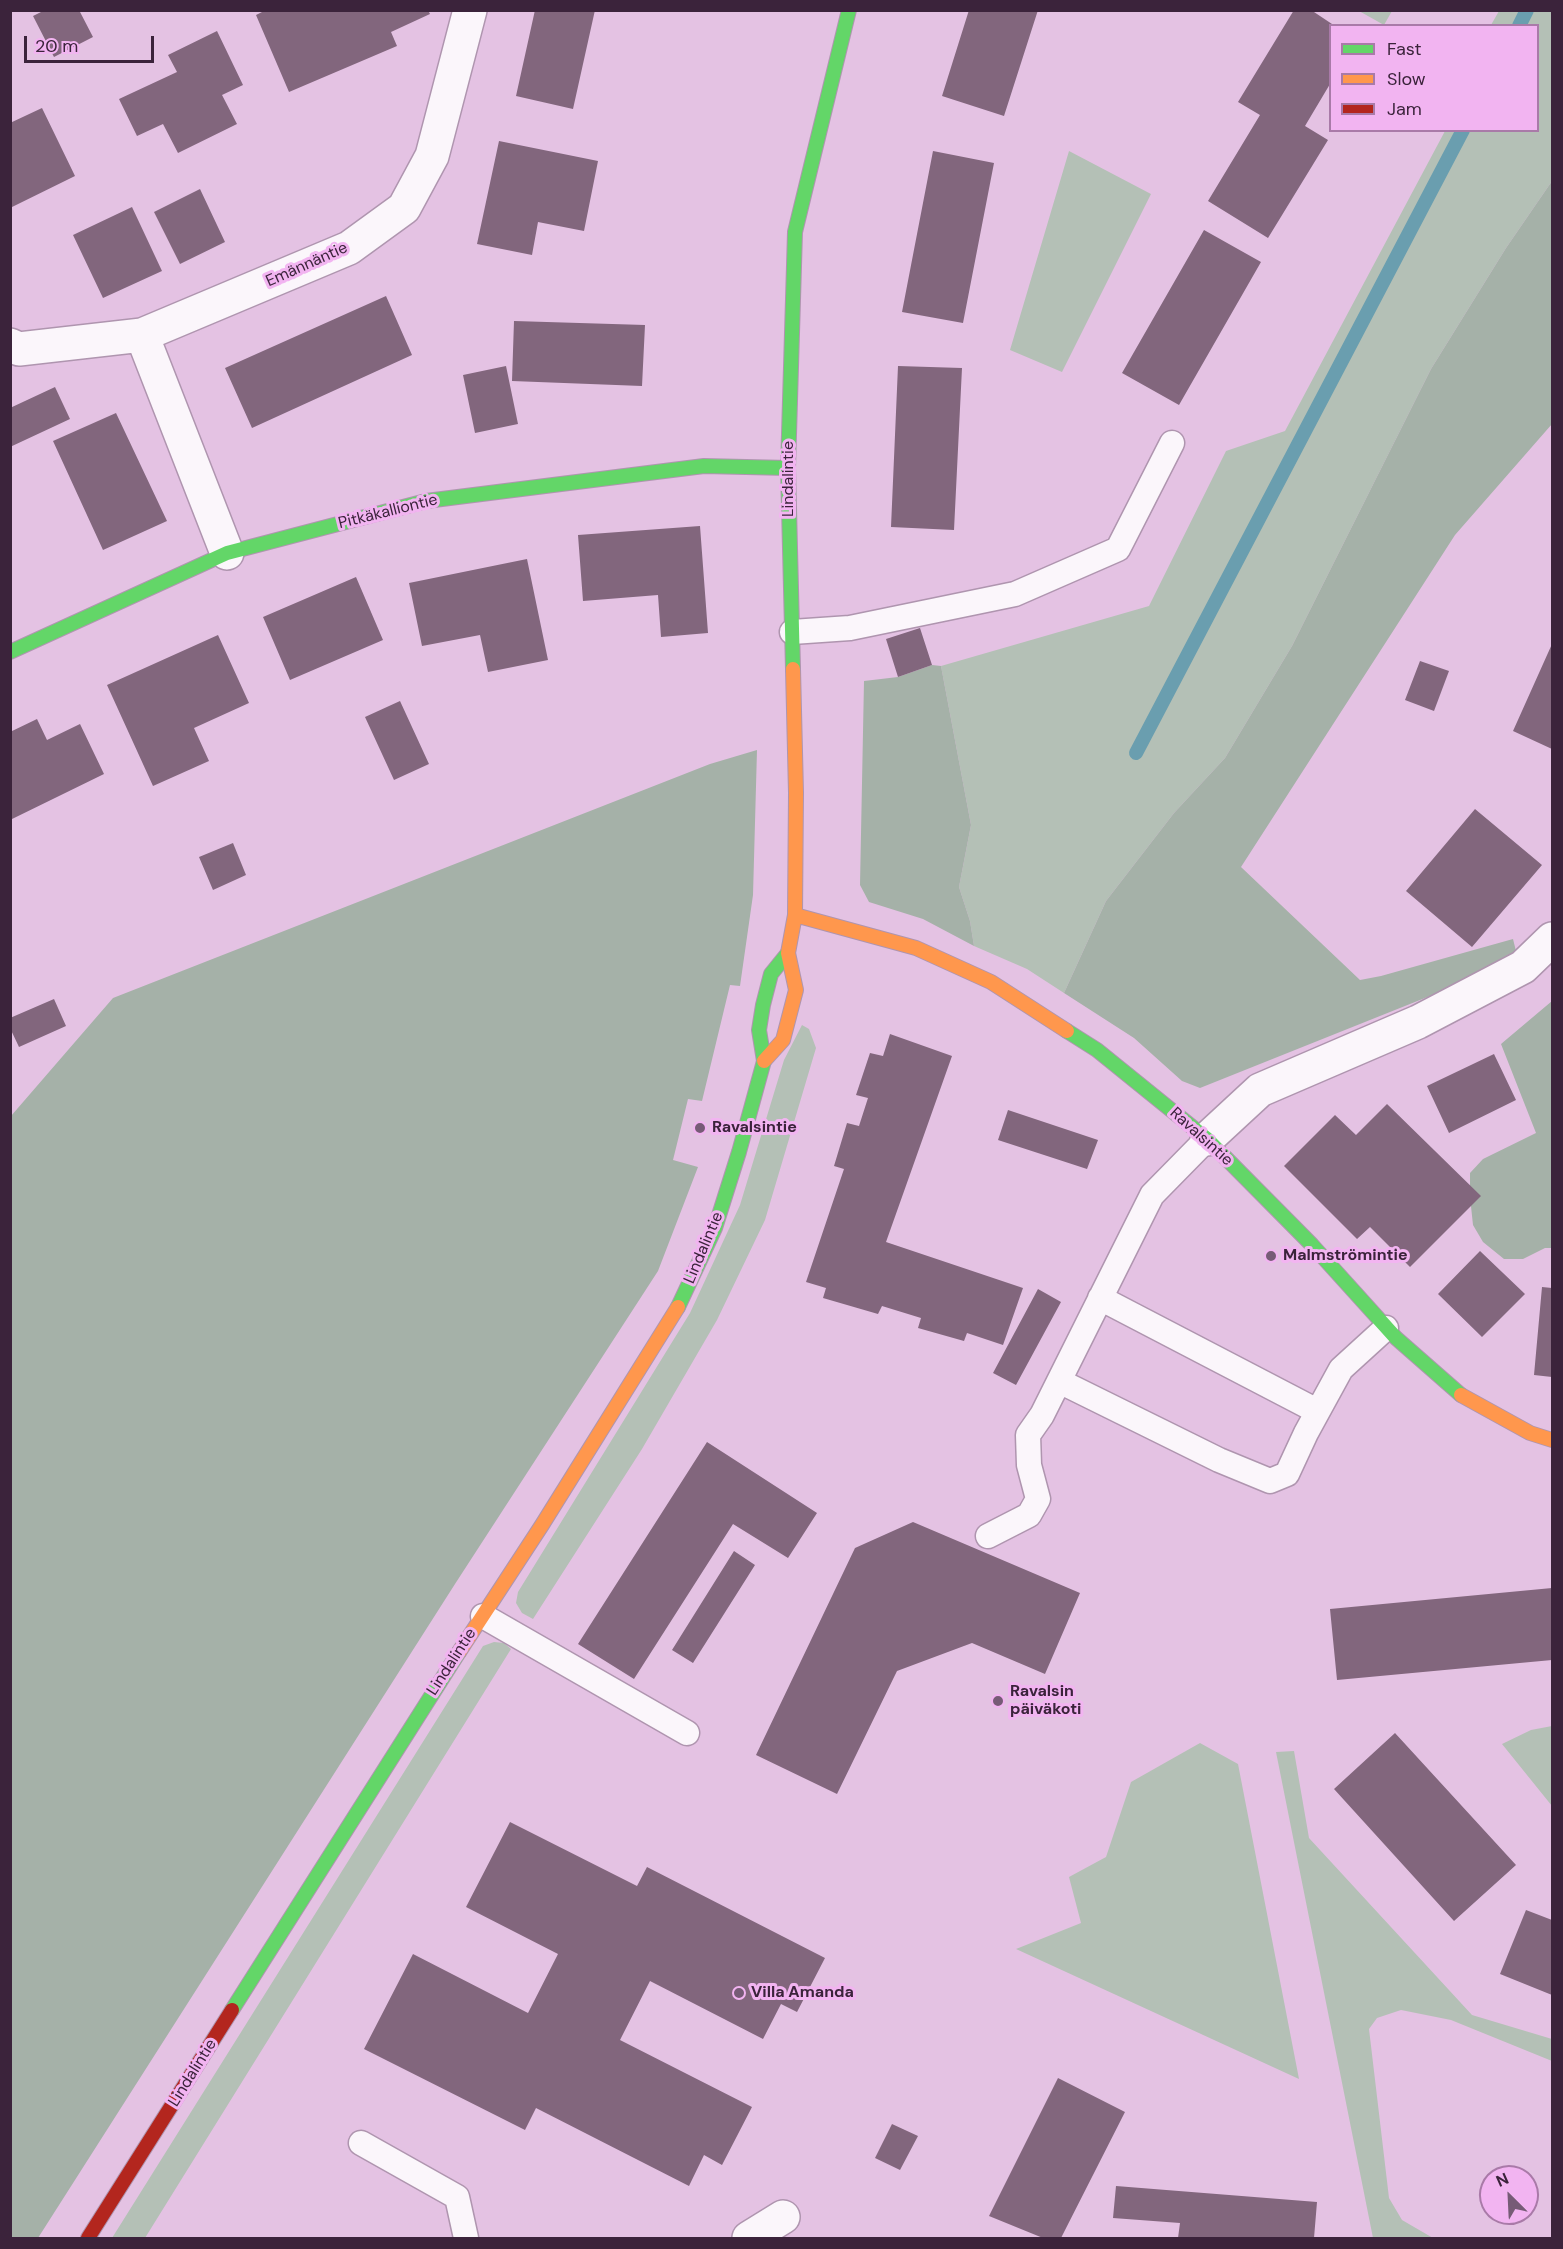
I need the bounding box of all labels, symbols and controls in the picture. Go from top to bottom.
scale bar [27,24,158,62]
legend [1329,24,1539,132]
text: 20 m [35,34,78,58]
text: Fast [1387,37,1422,61]
text: Slow [1387,67,1426,91]
text: Jam [1387,97,1422,121]
street label: Emännäntie [263,238,351,292]
street label: Lindalintie [779,441,799,517]
street label: Pitkäkalliontie [336,490,440,534]
street label: Ravalsintie [1166,1104,1236,1170]
place label: Ravalsintie [712,1118,797,1138]
marker: Ravalsintie [693,1121,707,1135]
street label: Lindalintie [680,1209,728,1287]
place label: Malmströmintie [1283,1246,1408,1266]
marker: Malmströmintie [1264,1249,1278,1263]
street label: Lindalintie [423,1625,481,1699]
place label: Ravalsin päiväkoti [1010,1682,1082,1720]
marker: Ravalsin päiväkoti [991,1694,1005,1708]
place label: Villa Amanda [751,1983,854,2003]
marker: Villa Amanda [732,1986,746,2000]
street label: Lindalintie [165,2036,221,2110]
north arrow [1479,2165,1539,2225]
text: N [1493,2168,1512,2192]

